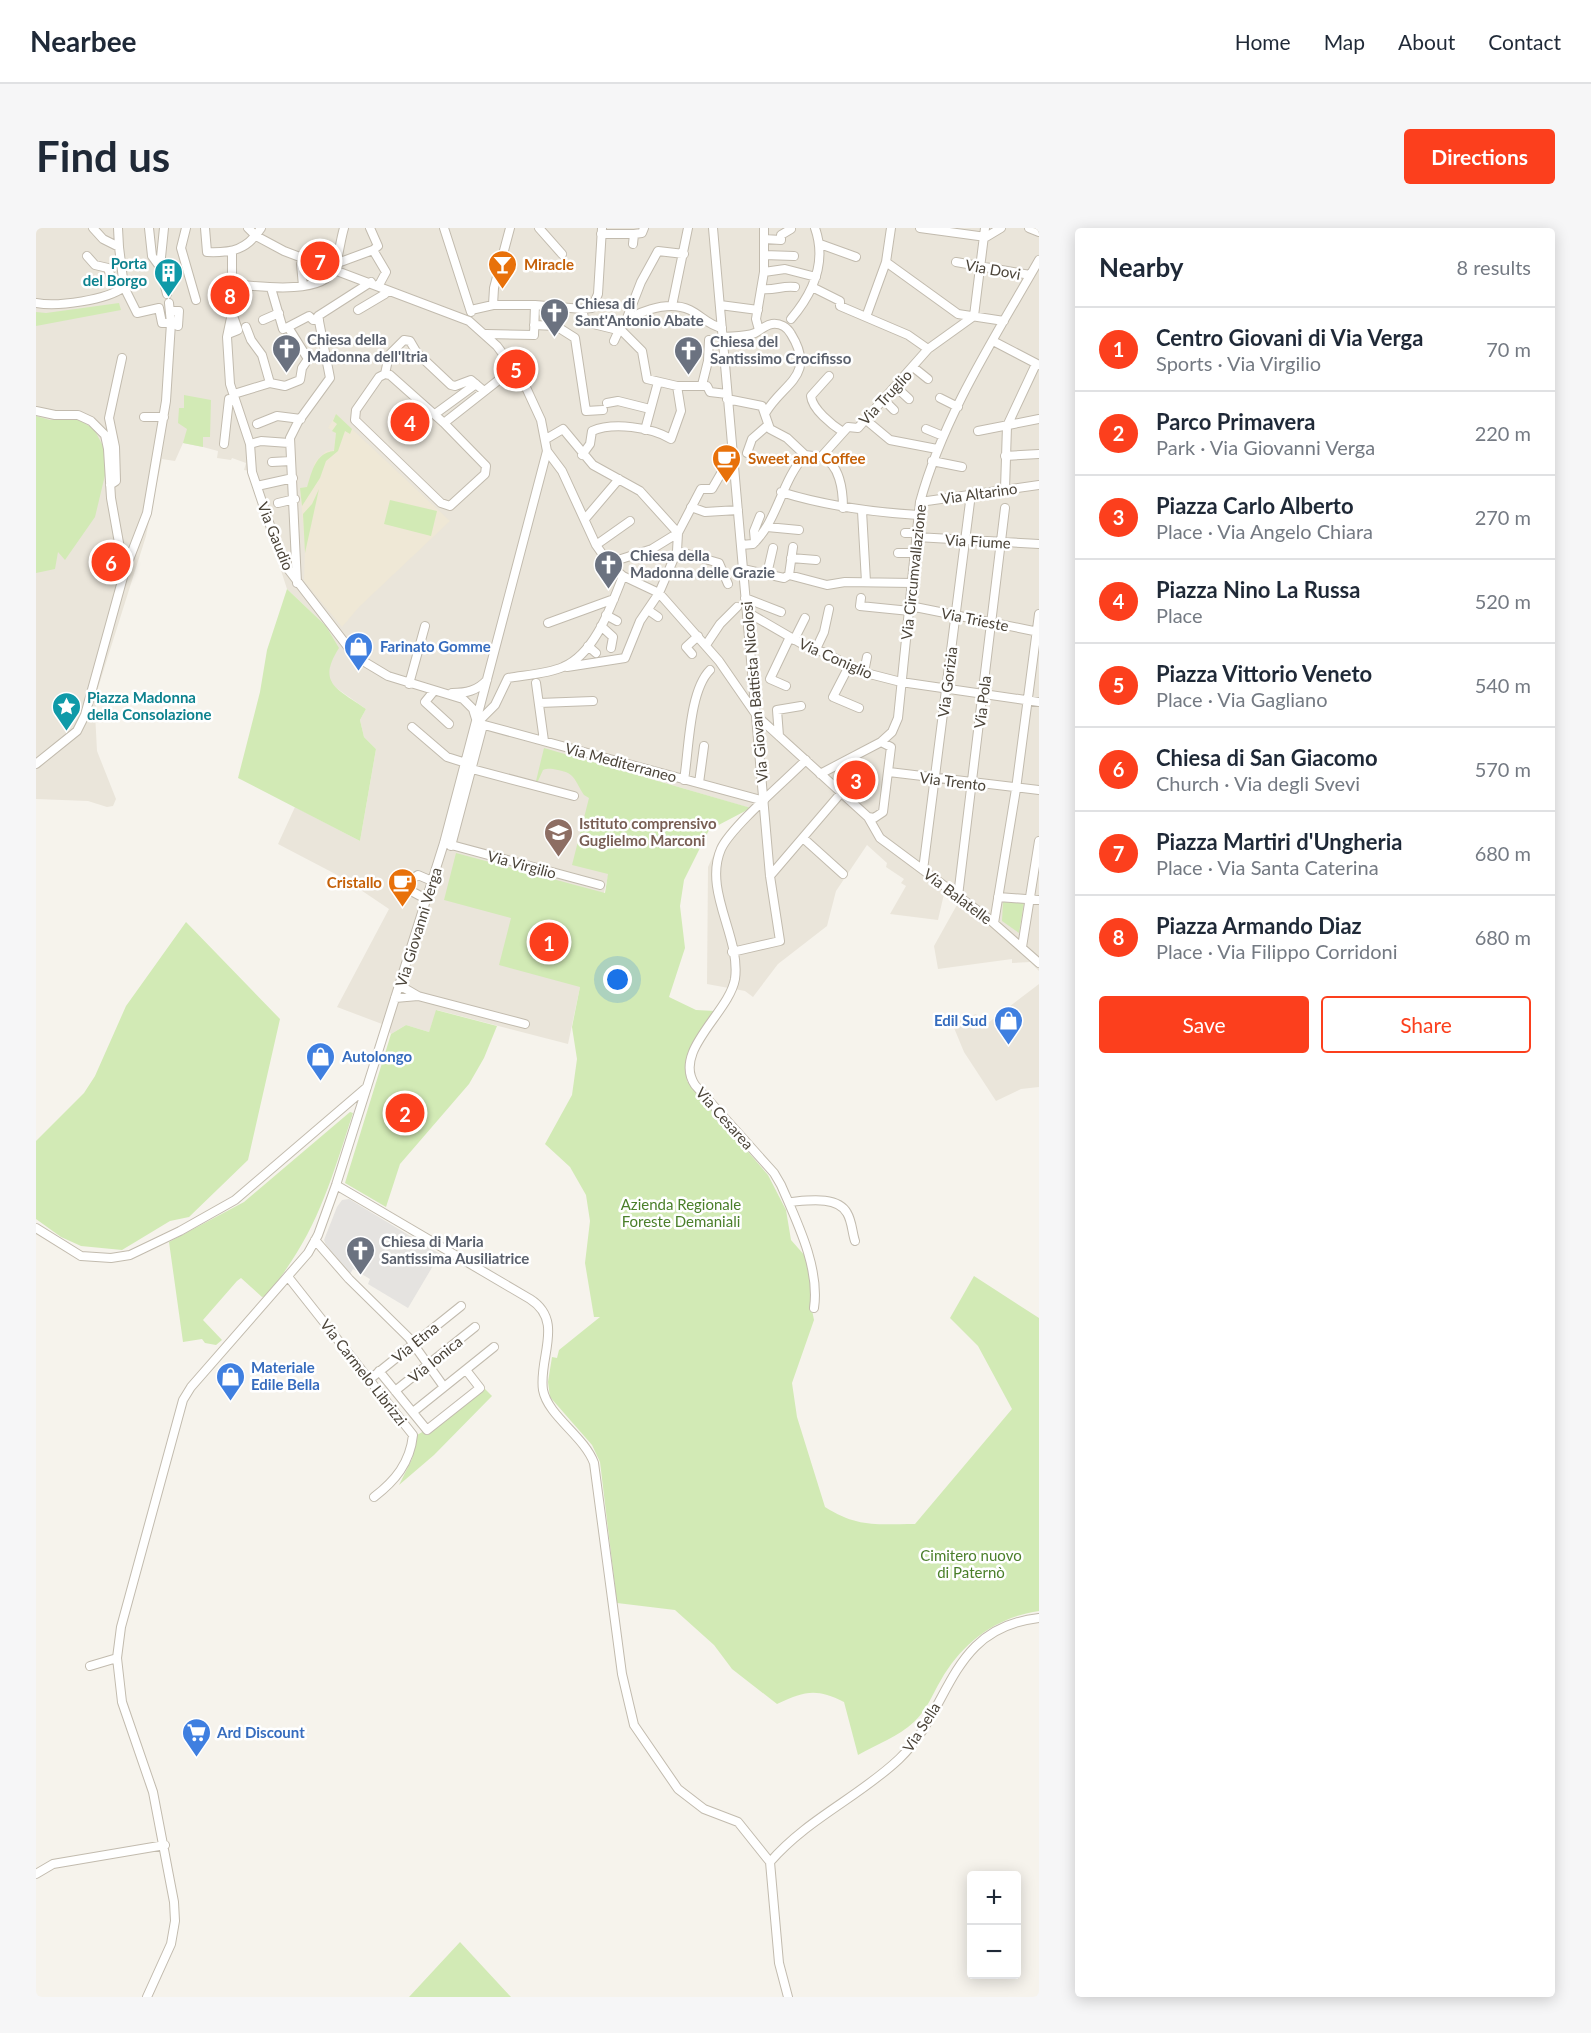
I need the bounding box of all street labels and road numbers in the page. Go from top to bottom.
street label: Via Dovi [964,255,1022,283]
street label: Via Truglio [855,366,915,428]
street label: Via Altarino [940,479,1018,507]
street label: Via Gaudio [254,499,298,573]
street label: Via Circumvallazione [897,503,929,641]
street label: Via Fiume [945,530,1011,552]
street label: Via Giovan Battista Nicolosi [737,601,771,783]
street label: Via Trieste [940,604,1010,634]
street label: Via Coniglio [796,634,876,682]
street label: Via Gorizia [934,646,960,718]
street label: Via Pola [970,675,994,729]
street label: Via Mediterraneo [563,738,679,786]
street label: Via Trento [919,768,987,794]
street label: Via Virgilio [486,846,558,882]
street label: Via Balatelle [920,864,996,928]
street label: Via Giovanni Verga [391,865,445,989]
street label: Via Cesarea [692,1083,758,1153]
street label: Via Carmelo Librizzi [317,1315,411,1429]
street label: Via Etna [388,1318,442,1366]
street label: Via Ionica [404,1332,466,1386]
street label: Via Sella [898,1699,944,1755]

